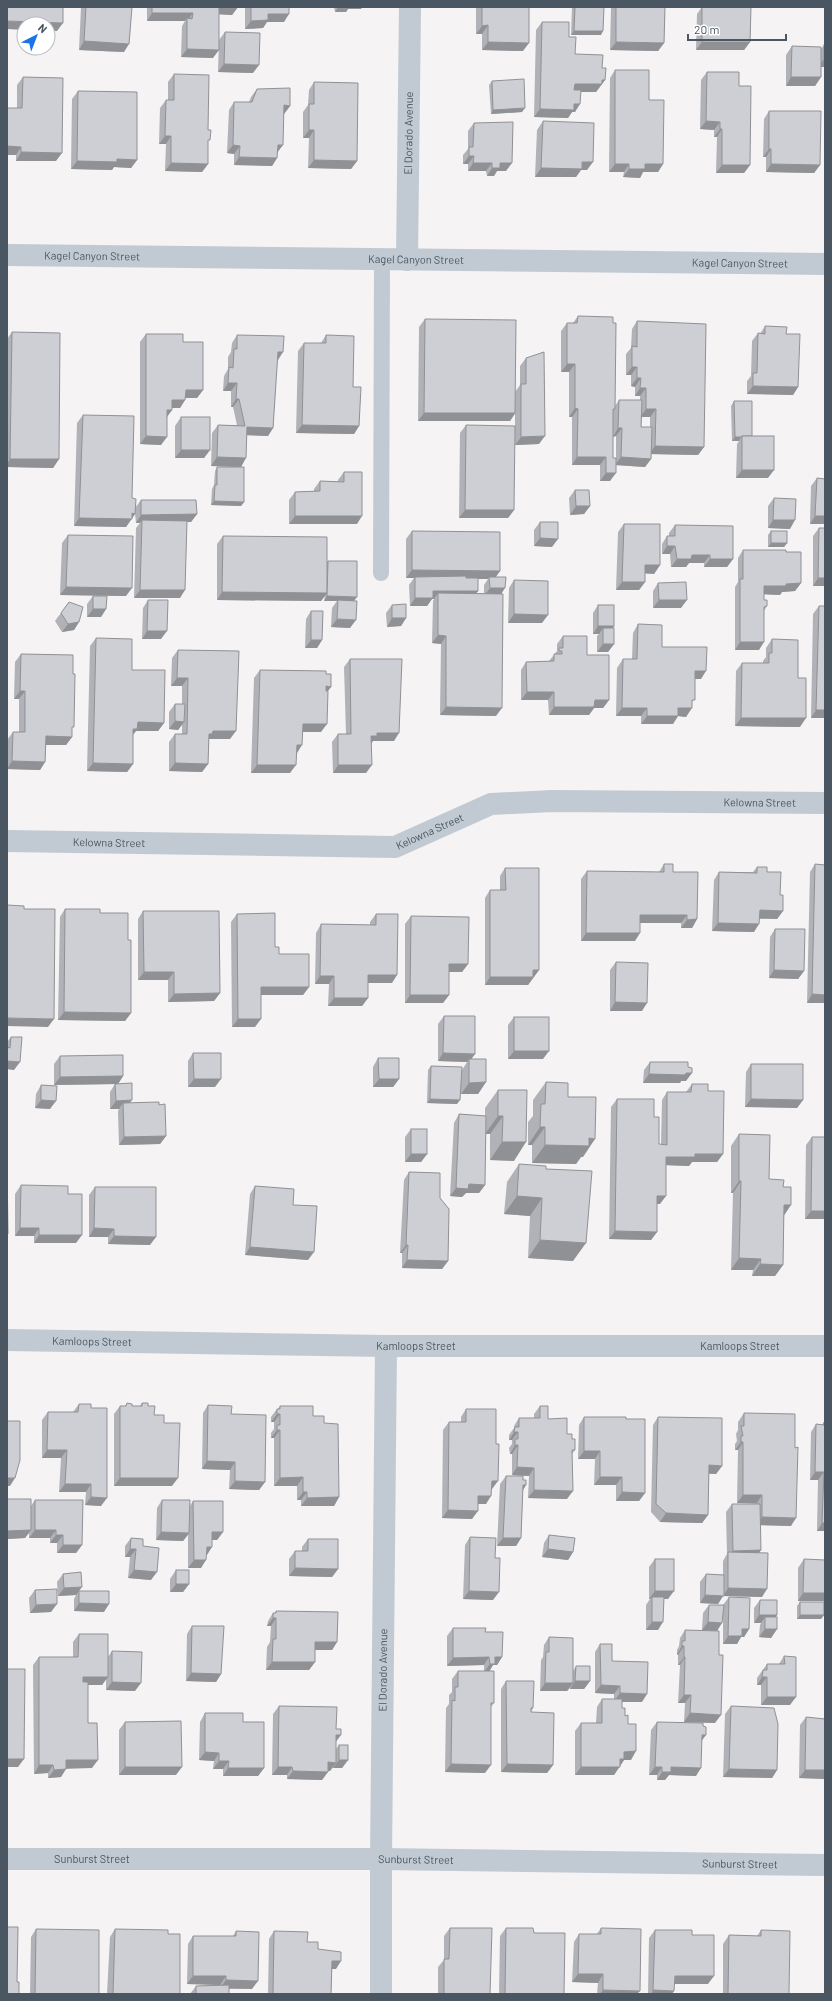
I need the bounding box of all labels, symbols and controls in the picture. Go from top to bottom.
north arrow [16,16,56,56]
scale bar [688,16,786,42]
text: N [36,21,50,35]
text: 20 m [694,22,720,36]
street label: El Dorado Avenue [401,91,415,175]
street label: Kagel Canyon Street [44,248,140,262]
street label: Kagel Canyon Street [368,252,464,266]
street label: Kagel Canyon Street [692,256,788,270]
street label: Kelowna Street [723,795,796,809]
street label: Kelowna Street [394,810,465,852]
street label: Kelowna Street [73,835,145,849]
street label: Kamloops Street [52,1334,132,1348]
street label: Kamloops Street [376,1339,456,1352]
street label: Kamloops Street [700,1339,780,1352]
street label: El Dorado Avenue [375,1628,389,1712]
street label: Sunburst Street [54,1852,130,1865]
street label: Sunburst Street [378,1852,454,1866]
street label: Sunburst Street [702,1856,778,1870]

